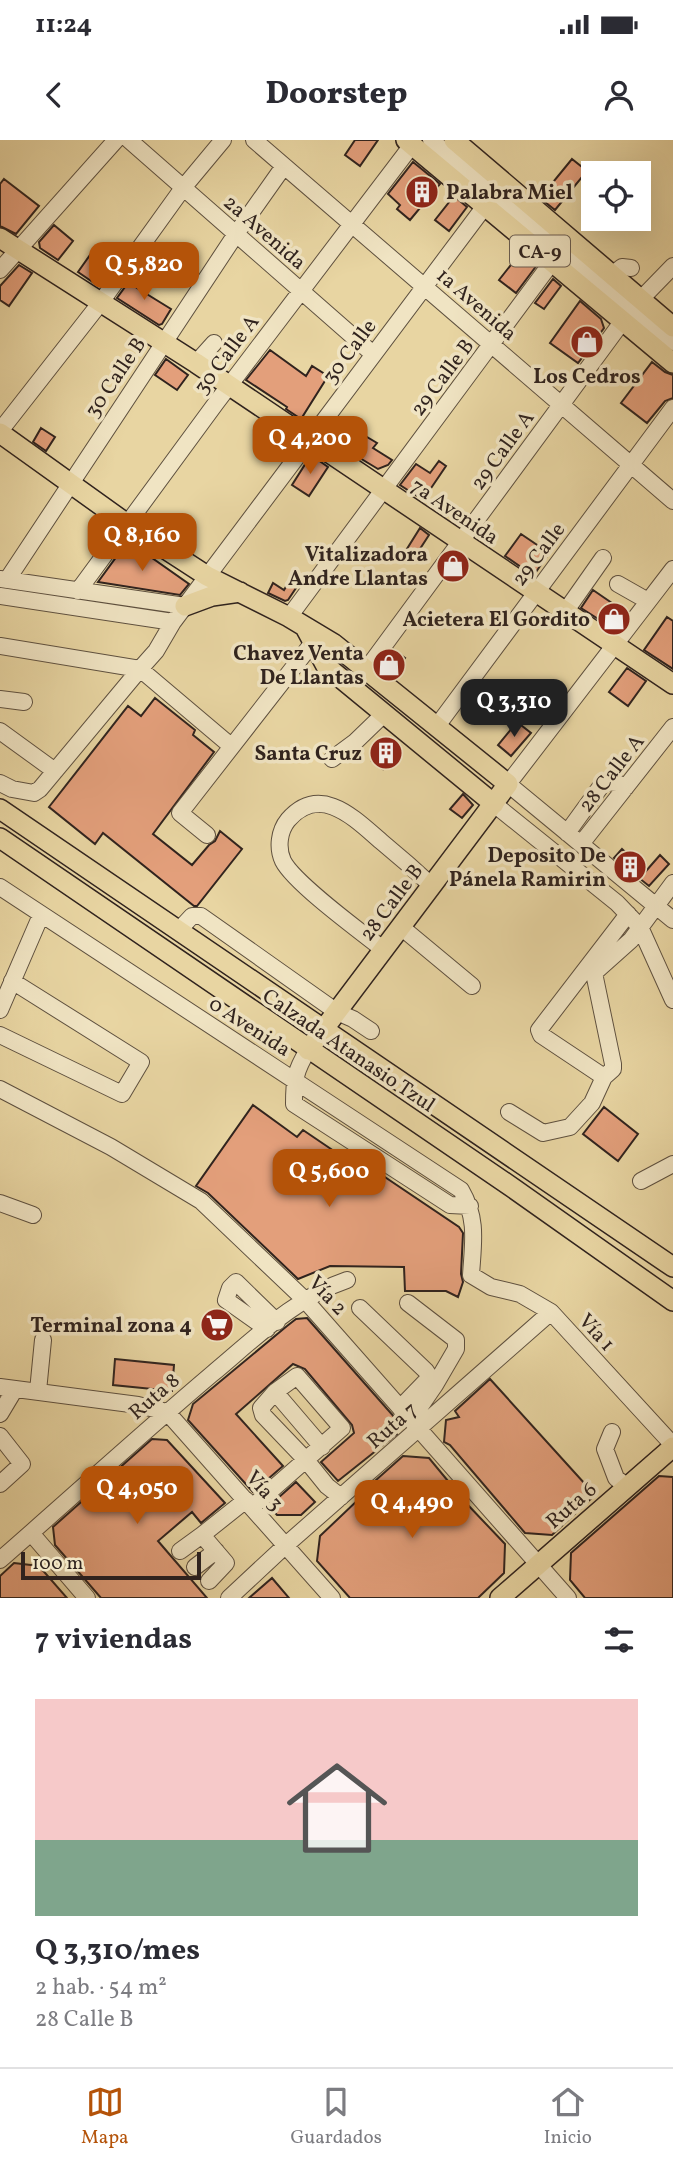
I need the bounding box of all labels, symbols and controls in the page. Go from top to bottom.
text: 11:24 [35,7,92,43]
text: Doorstep [266,73,407,117]
icon: back [35,76,73,114]
icon: person [600,76,638,114]
map controls [581,161,651,231]
button: locate [581,161,651,231]
building icon: Palabra Miel [403,173,441,211]
place label: Palabra Miel [446,179,573,208]
street label: 2a Avenida [216,189,312,277]
road number: CA-9 [510,236,570,267]
pin: Q 5,820 [79,242,209,302]
text: Q 5,820 [105,249,183,281]
street label: 1a Avenida [429,262,523,348]
street label: 30 Calle A [188,309,267,401]
street label: 30 Calle [316,314,384,390]
shop icon: Los Cedros [568,323,606,361]
street label: 30 Calle B [79,332,154,424]
street label: 29 Calle B [404,333,482,423]
place label: Los Cedros [533,363,641,392]
street label: 29 Calle A [464,405,542,497]
pin: Q 4,200 [245,416,375,476]
text: Q 4,200 [269,423,351,455]
street label: 7a Avenida [404,472,504,552]
pin: Q 8,160 [77,514,207,573]
street label: 29 Calle [506,517,573,593]
text: Q 8,160 [104,520,180,552]
place label: Vitalizadora Andre Llantas [288,541,428,594]
shop icon: Vitalizadora Andre Llantas [434,547,472,585]
shop icon: Acietera El Gordito [595,600,633,638]
place label: Acietera El Gordito [402,606,590,635]
place label: Chavez Venta De Llantas [233,640,364,693]
shop icon: Chavez Venta De Llantas [370,646,408,684]
pin: Q 3,310 [449,680,579,739]
text: Q 3,310 [477,686,551,718]
street label: 28 Calle A [572,729,652,819]
building icon: Santa Cruz [367,734,405,772]
place label: Santa Cruz [255,740,362,769]
place label: Deposito De Pánela Ramirin [449,842,606,895]
building icon: Deposito De Pánela Ramirin [611,848,649,886]
street label: 28 Calle B [353,858,431,948]
street label: Calzada Atanasio Tzul [256,982,440,1120]
street label: 0 Avenida [203,990,296,1065]
pin: Q 5,600 [264,1150,394,1209]
text: Q 5,600 [289,1156,369,1188]
street label: Vía 2 [301,1270,353,1323]
supermarket icon: Terminal zona 4 [198,1306,236,1344]
street label: Vía 1 [571,1308,621,1358]
place label: Terminal zona 4 [30,1312,192,1341]
street label: Ruta 8 [123,1367,187,1427]
street label: Ruta 7 [361,1396,425,1456]
street label: Vía 3 [238,1465,290,1517]
pin: Q 4,050 [72,1466,202,1526]
text: Q 4,050 [96,1473,178,1505]
street label: Ruta 6 [540,1476,604,1536]
pin: Q 4,490 [347,1480,477,1540]
text: Q 4,490 [371,1487,453,1519]
scale bar [21,1549,201,1581]
text: 100 m [32,1551,83,1577]
text: 7 viviendas [35,1619,192,1661]
icon: filters [600,1621,638,1659]
icon: home [274,1745,400,1871]
text: Q 3,310/mes [35,1930,200,1972]
text: 2 hab. · 54 m² [35,1972,167,2004]
text: 28 Calle B [35,2004,134,2036]
tab: Mapa [81,2083,129,2151]
tab: Guardados [291,2083,382,2151]
tab: Inicio [544,2083,592,2151]

